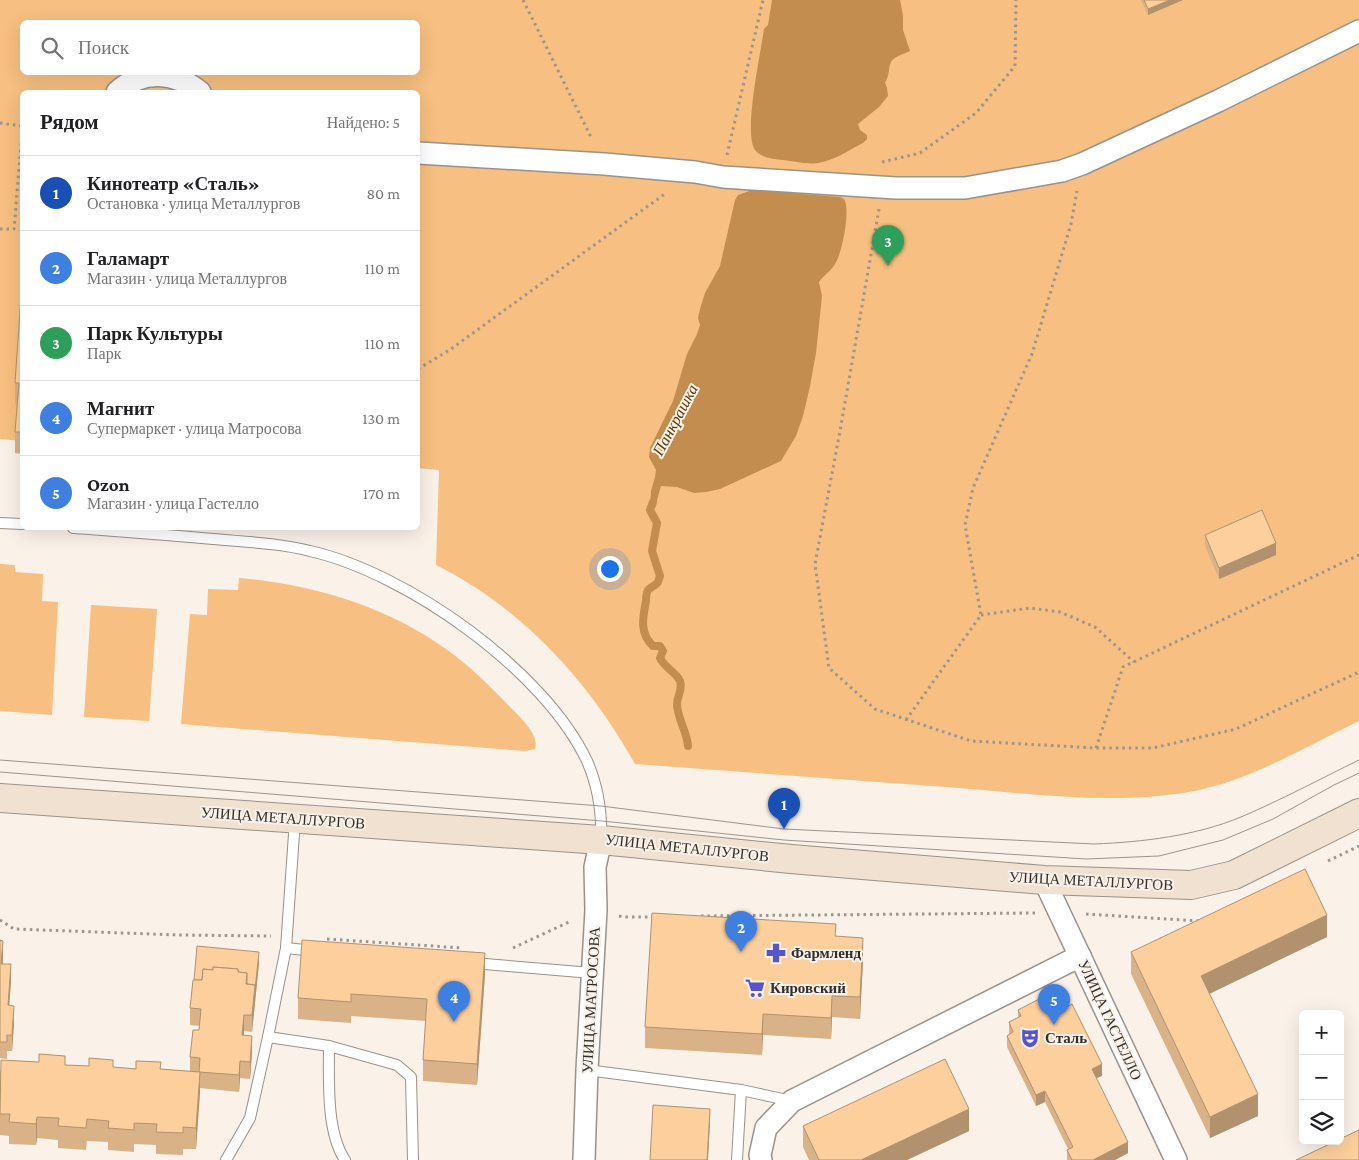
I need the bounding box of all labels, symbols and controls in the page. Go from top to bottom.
search box [20,20,420,75]
icon: search [38,34,66,62]
text: Поиск [78,37,129,58]
text: Рядом [40,110,99,134]
text: Найдено: 5 [327,114,400,131]
text: Кинотеатр «Сталь» [87,173,260,194]
text: 1 [53,185,59,202]
text: 80 m [366,185,400,202]
text: Остановка · улица Металлургов [87,195,300,212]
pin: 3 [872,225,904,266]
text: Галамарт [87,248,169,269]
text: 2 [52,260,60,277]
text: 110 m [364,260,400,277]
text: Магазин · улица Металлургов [87,270,287,287]
text: Парк Культуры [87,323,223,344]
text: 3 [52,335,60,352]
text: 110 m [364,335,400,352]
text: Парк [87,345,121,362]
water label: Панкрашка [649,382,702,460]
text: Магнит [87,398,154,419]
text: 4 [52,410,60,427]
text: 130 m [362,410,400,427]
text: Супермаркет · улица Матросова [87,420,302,437]
text: Ozon [87,474,130,495]
text: 5 [52,485,60,502]
text: 170 m [363,485,400,502]
text: Магазин · улица Гастелло [87,495,259,512]
your location [597,556,623,582]
pin: 1 [768,788,800,829]
street label: УЛИЦА МЕТАЛЛУРГОВ [200,804,366,832]
street label: УЛИЦА МЕТАЛЛУРГОВ [604,831,770,865]
street label: УЛИЦА МЕТАЛЛУРГОВ [1008,869,1174,893]
pin: 2 [725,911,757,952]
street label: УЛИЦА МАТРОСОВА [579,926,603,1074]
pharmacy icon: Фармленд [765,942,787,964]
place label: Фармленд [791,945,861,961]
street label: УЛИЦА ГАСТЕЛЛО [1075,957,1145,1083]
supermarket icon: Кировский [744,977,766,999]
place label: Кировский [770,980,846,996]
pin: 4 [438,981,470,1022]
pin: 5 [1038,984,1070,1025]
map controls [1299,1010,1344,1145]
button: + [1299,1010,1344,1055]
theatre icon: Сталь [1019,1027,1041,1049]
place label: Сталь [1045,1030,1087,1046]
button: − [1299,1055,1344,1100]
button: layers [1299,1100,1344,1145]

